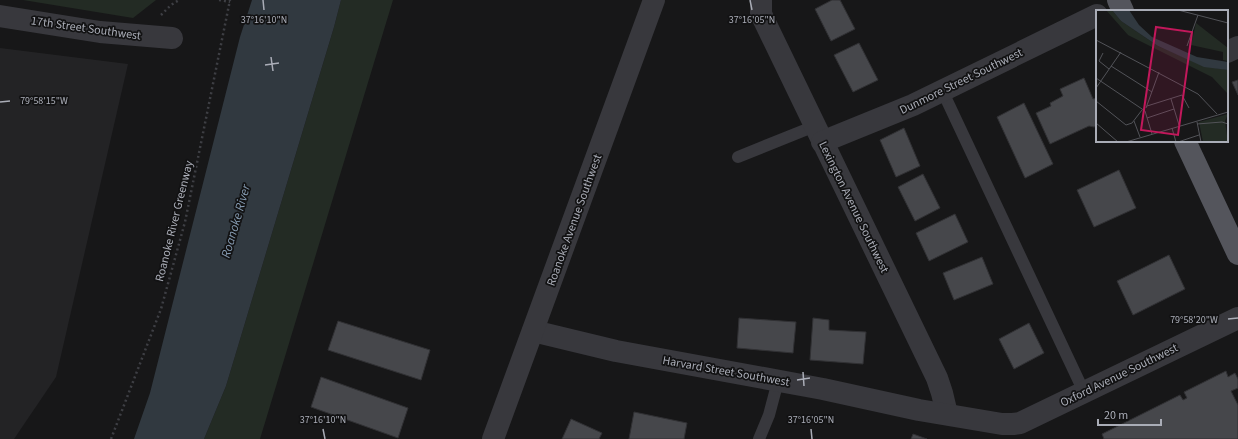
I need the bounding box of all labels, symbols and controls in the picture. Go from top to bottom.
inset map [1096,10,1228,142]
street label: 17th Street Southwest [30,12,142,45]
text: 37°16'10"N [241,13,287,27]
text: 37°16'05"N [729,13,775,27]
street label: Dunmore Street Southwest [897,44,1026,119]
text: 79°58'15"W [20,94,68,108]
street label: Lexington Avenue Southwest [814,138,893,276]
street label: Roanoke Avenue Southwest [543,152,606,288]
street label: Roanoke River Greenway [151,158,198,283]
water label: Roanoke River [217,182,255,260]
text: 79°58'20"W [1170,313,1218,327]
street label: Oxford Avenue Southwest [1058,340,1181,411]
street label: Harvard Street Southwest [661,352,791,391]
scale bar [1098,401,1161,427]
text: 20 m [1104,407,1128,424]
text: 37°16'10"N [300,413,346,427]
text: 37°16'05"N [788,413,834,427]

